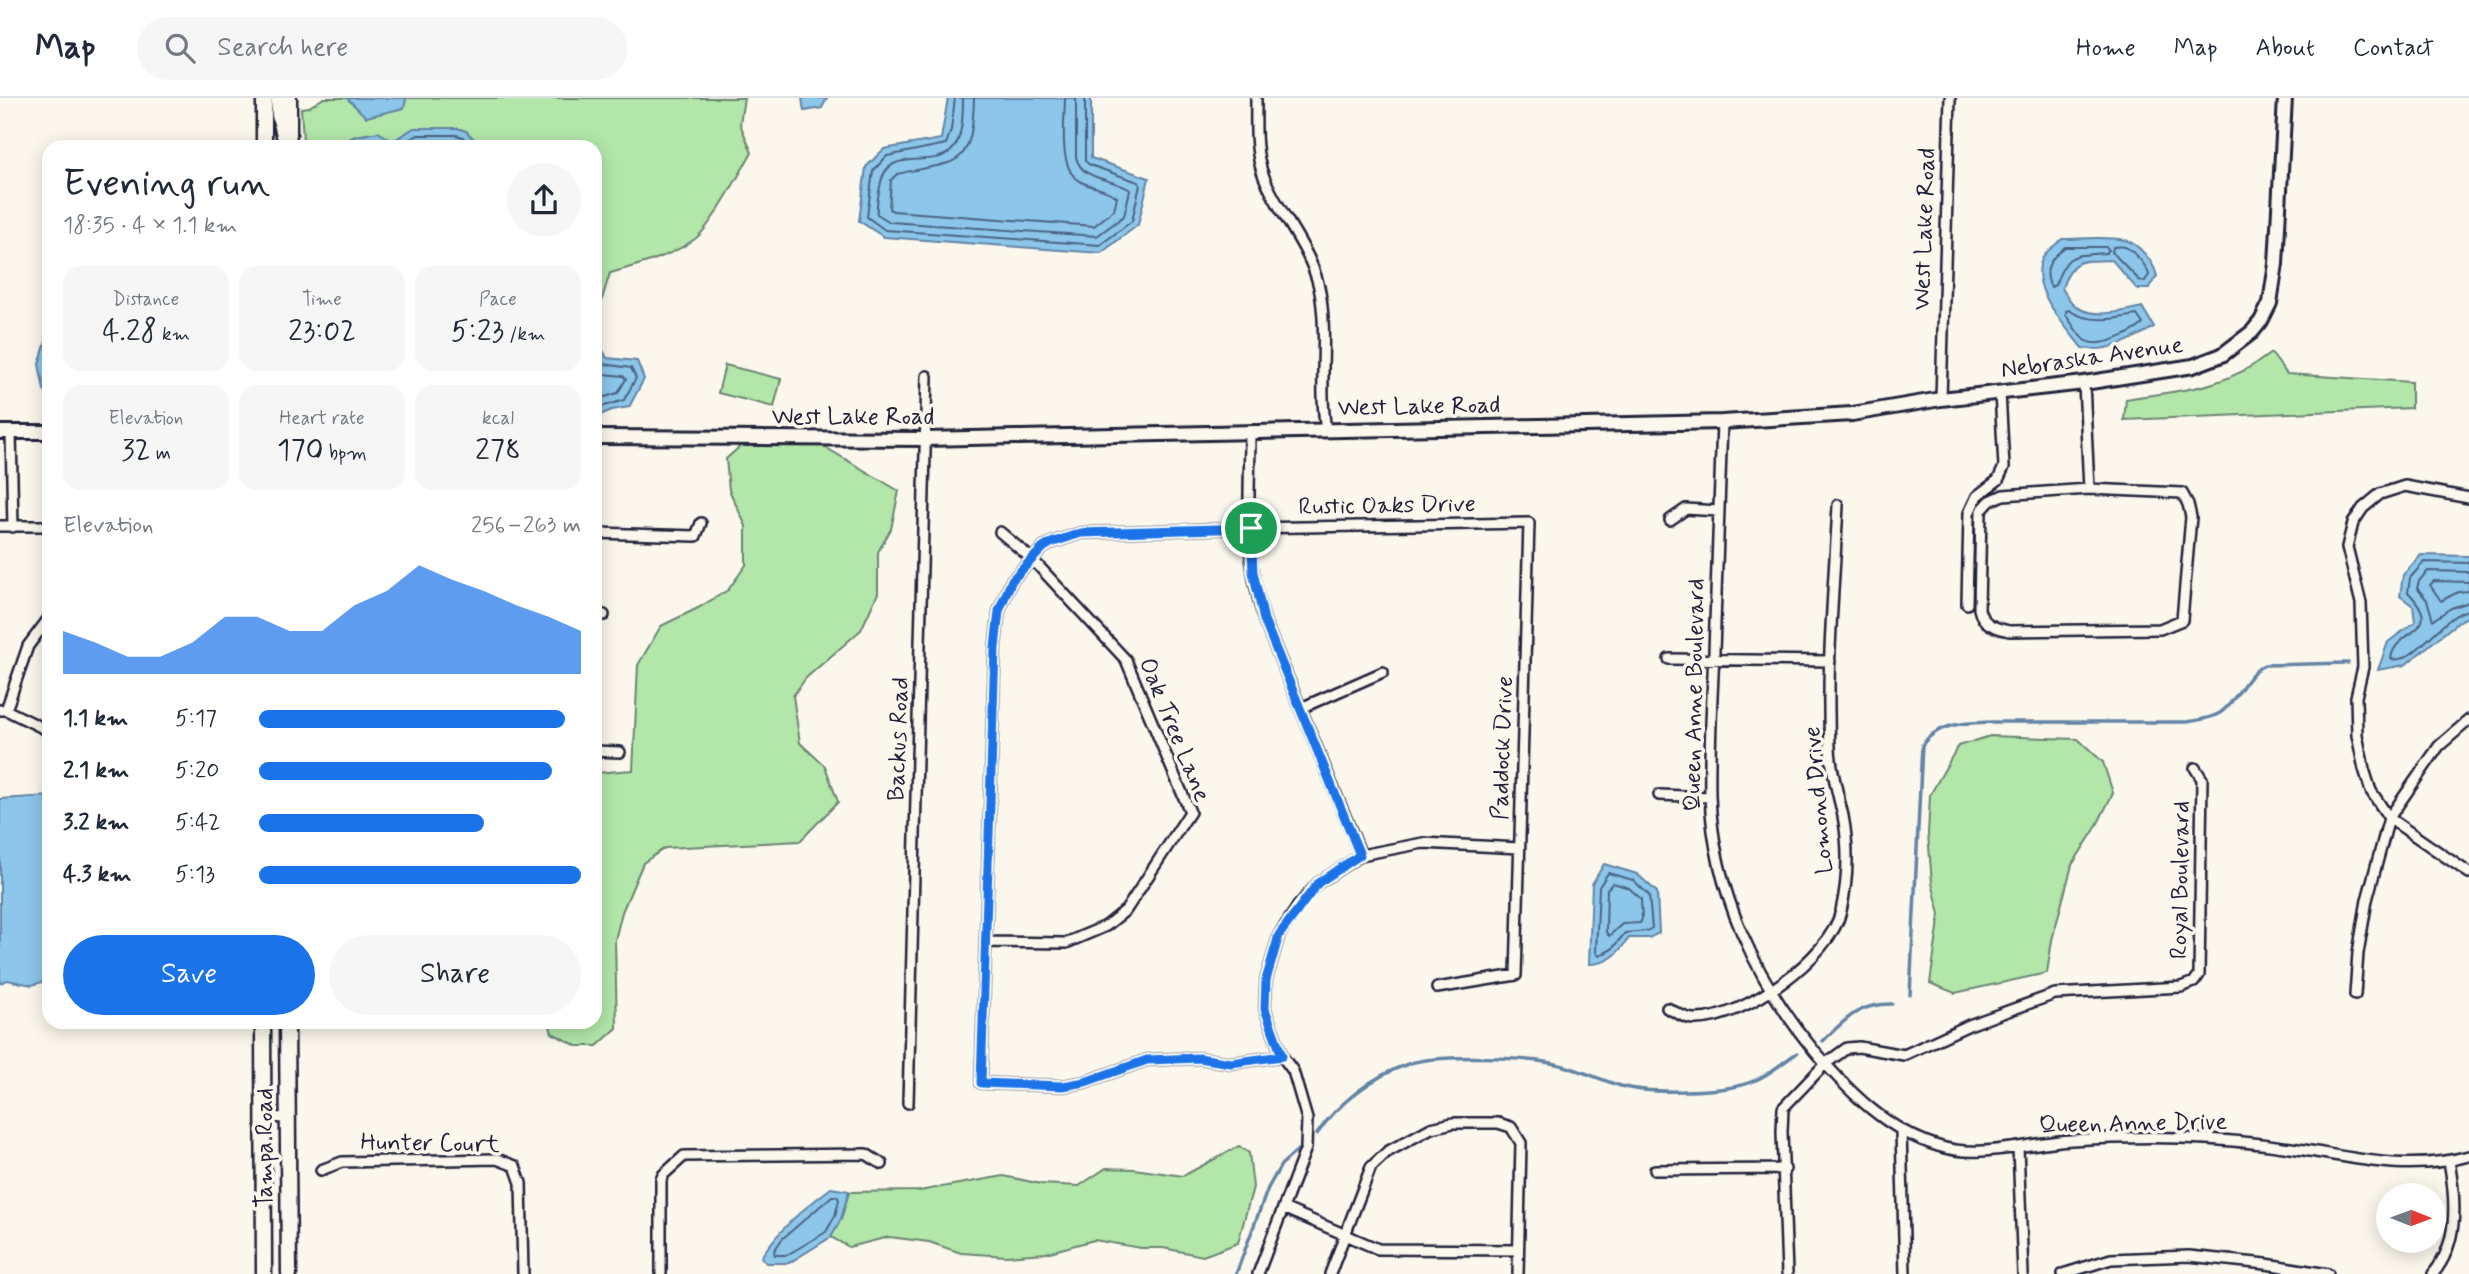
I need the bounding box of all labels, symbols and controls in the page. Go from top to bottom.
search box [137,17,627,80]
text: Map [35,26,95,70]
icon: search [161,29,199,67]
text: Search here [217,31,348,65]
text: Home [2076,33,2136,64]
text: Map [2174,33,2218,64]
text: About [2256,33,2315,64]
text: Contact [2353,33,2434,64]
street label: West Lake Road [1907,147,1943,311]
text: Evening run [63,160,270,209]
button: share [507,163,581,237]
text: 18:35 · 4 × 1.1 km [63,211,237,241]
text: Distance [113,287,179,312]
text: Time [302,287,342,312]
text: Pace [479,287,517,312]
text: 4.28 [102,312,157,351]
text: 23:02 [288,312,356,351]
text: 5:23 [451,312,504,351]
text: km [157,322,190,347]
text: /km [504,322,545,347]
street label: Nebraska Avenue [1999,330,2185,386]
street label: West Lake Road [1337,390,1501,424]
street label: West Lake Road [772,402,934,433]
text: Elevation [109,406,183,431]
text: Heart rate [279,406,365,431]
text: kcal [482,406,514,431]
text: 32 [121,431,151,470]
text: 170 [277,431,324,470]
text: 278 [475,431,521,470]
text: m [151,441,171,466]
text: bpm [324,441,367,466]
street label: Rustic Oaks Drive [1298,489,1476,523]
pin [1221,498,1281,558]
icon: arrive [1232,509,1270,547]
text: Elevation [63,511,154,541]
text: 256–263 m [471,511,581,541]
street label: Queen Anne Boulevard [1677,578,1713,812]
street label: Oak Tree Lane [1131,653,1217,807]
street label: Paddock Drive [1485,675,1521,821]
street label: Backus Road [881,677,917,801]
text: 1.1 km [63,704,128,734]
text: 5:17 [175,704,217,734]
street label: Lomond Drive [1797,725,1841,875]
text: 2.1 km [63,756,129,786]
text: 5:20 [175,756,219,786]
street label: Royal Boulevard [2164,801,2198,959]
text: 3.2 km [63,808,129,838]
text: 5:42 [175,808,220,838]
text: 4.3 km [63,860,131,890]
text: 5:13 [175,860,215,890]
button: Save [63,935,315,1015]
button: Share [329,935,581,1015]
street label: Tampa Road [250,1088,281,1208]
street label: Queen Anne Drive [2039,1107,2228,1141]
street label: Hunter Court [360,1127,500,1161]
north arrow [2376,1183,2446,1253]
map controls [2376,1183,2446,1253]

